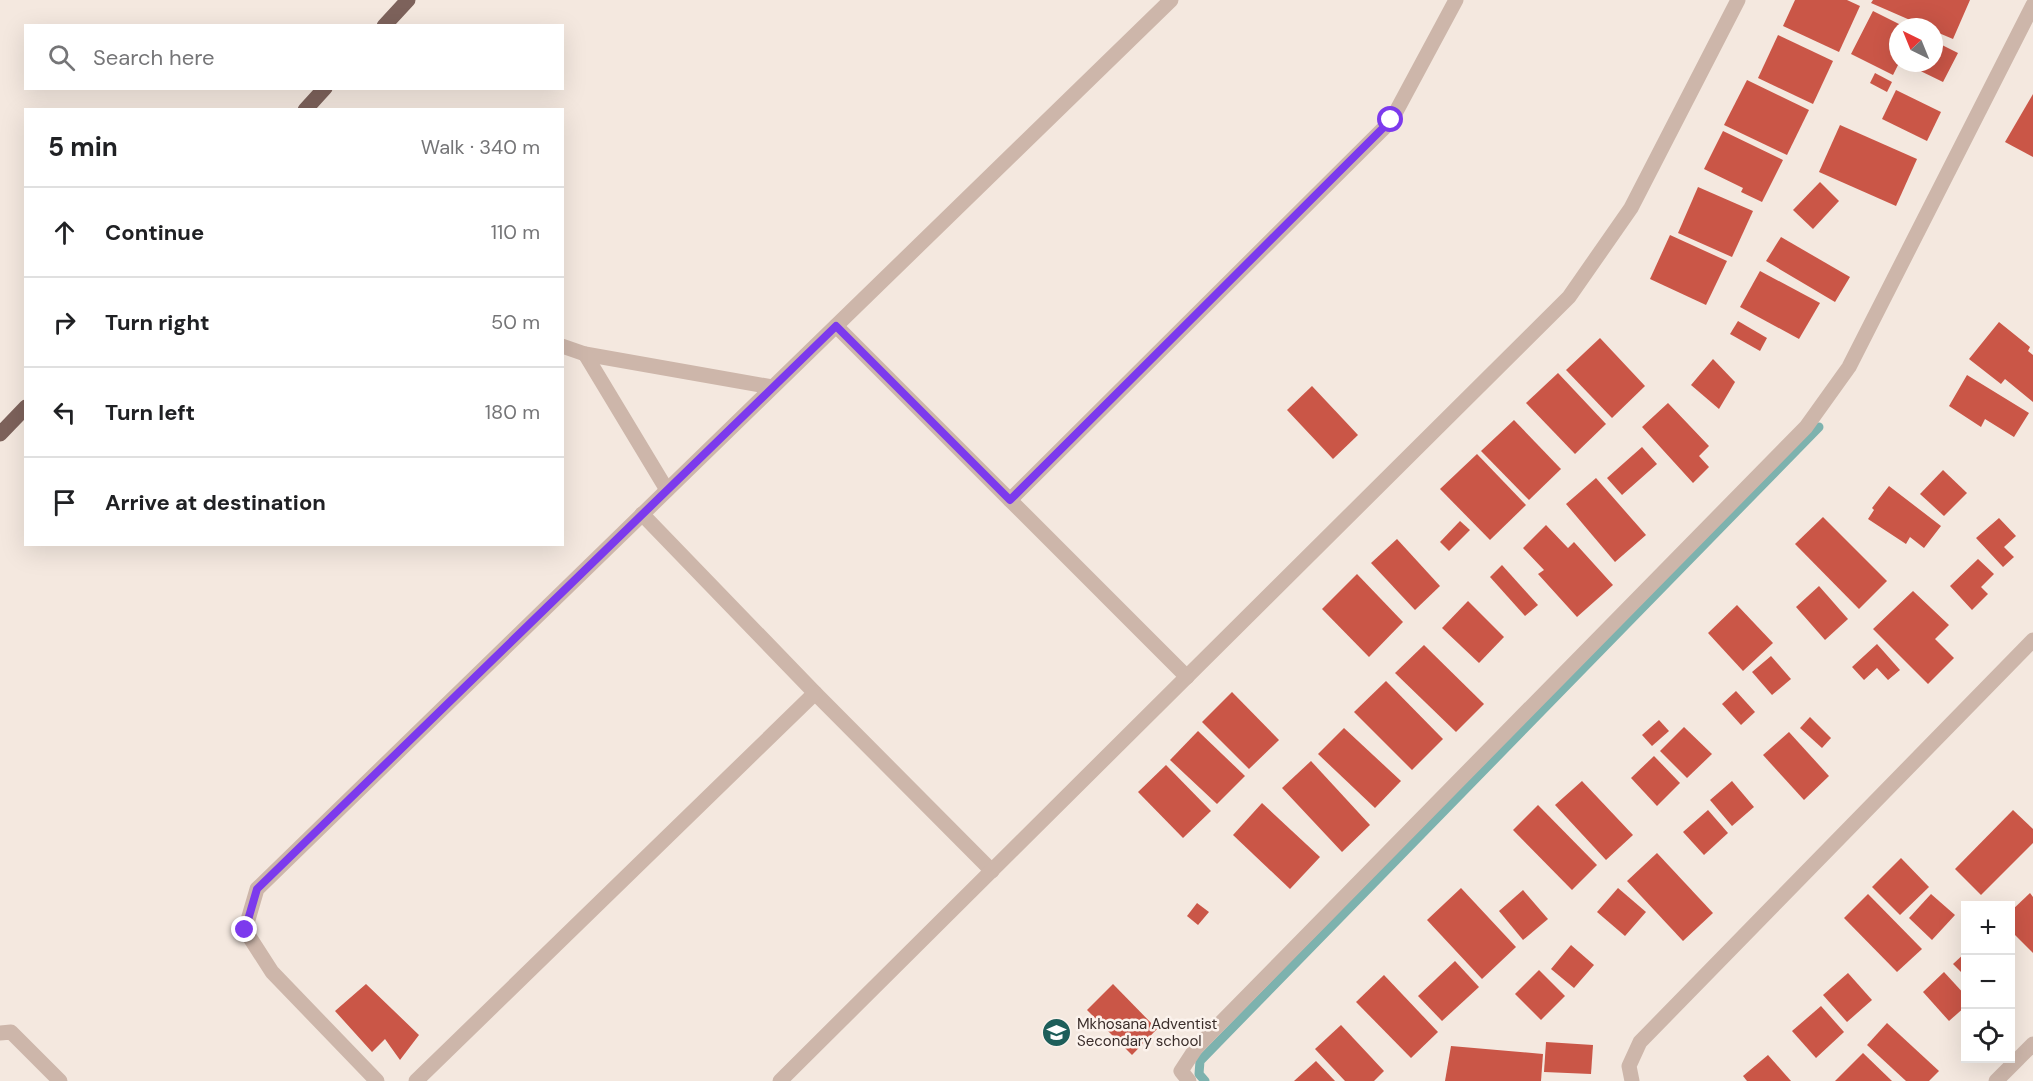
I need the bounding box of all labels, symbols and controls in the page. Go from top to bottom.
north arrow [1889,18,1943,72]
search box [24,24,564,90]
icon: search [45,41,78,74]
text: Search here [93,43,214,72]
route start [1377,106,1403,132]
text: 5 min [48,130,118,164]
text: Walk · 340 m [421,134,540,160]
icon: ahead [48,216,81,249]
text: Continue [105,218,204,247]
text: 110 m [491,219,540,245]
icon: right [48,306,81,339]
text: Turn right [105,308,210,337]
text: 50 m [491,309,540,335]
icon: left [48,396,81,429]
text: Turn left [105,398,195,427]
text: 180 m [485,399,540,425]
icon: arrive [48,486,81,519]
text: Arrive at destination [105,488,326,517]
map controls [1961,901,2015,1063]
button: + [1961,901,2015,955]
route end [231,916,257,942]
button: − [1961,955,2015,1009]
button: locate [1961,1009,2015,1063]
place label: Mkhosana Adventist Secondary school [1077,1014,1217,1051]
school or university icon: Mkhosana Adventist Secondary school [1040,1017,1072,1049]

